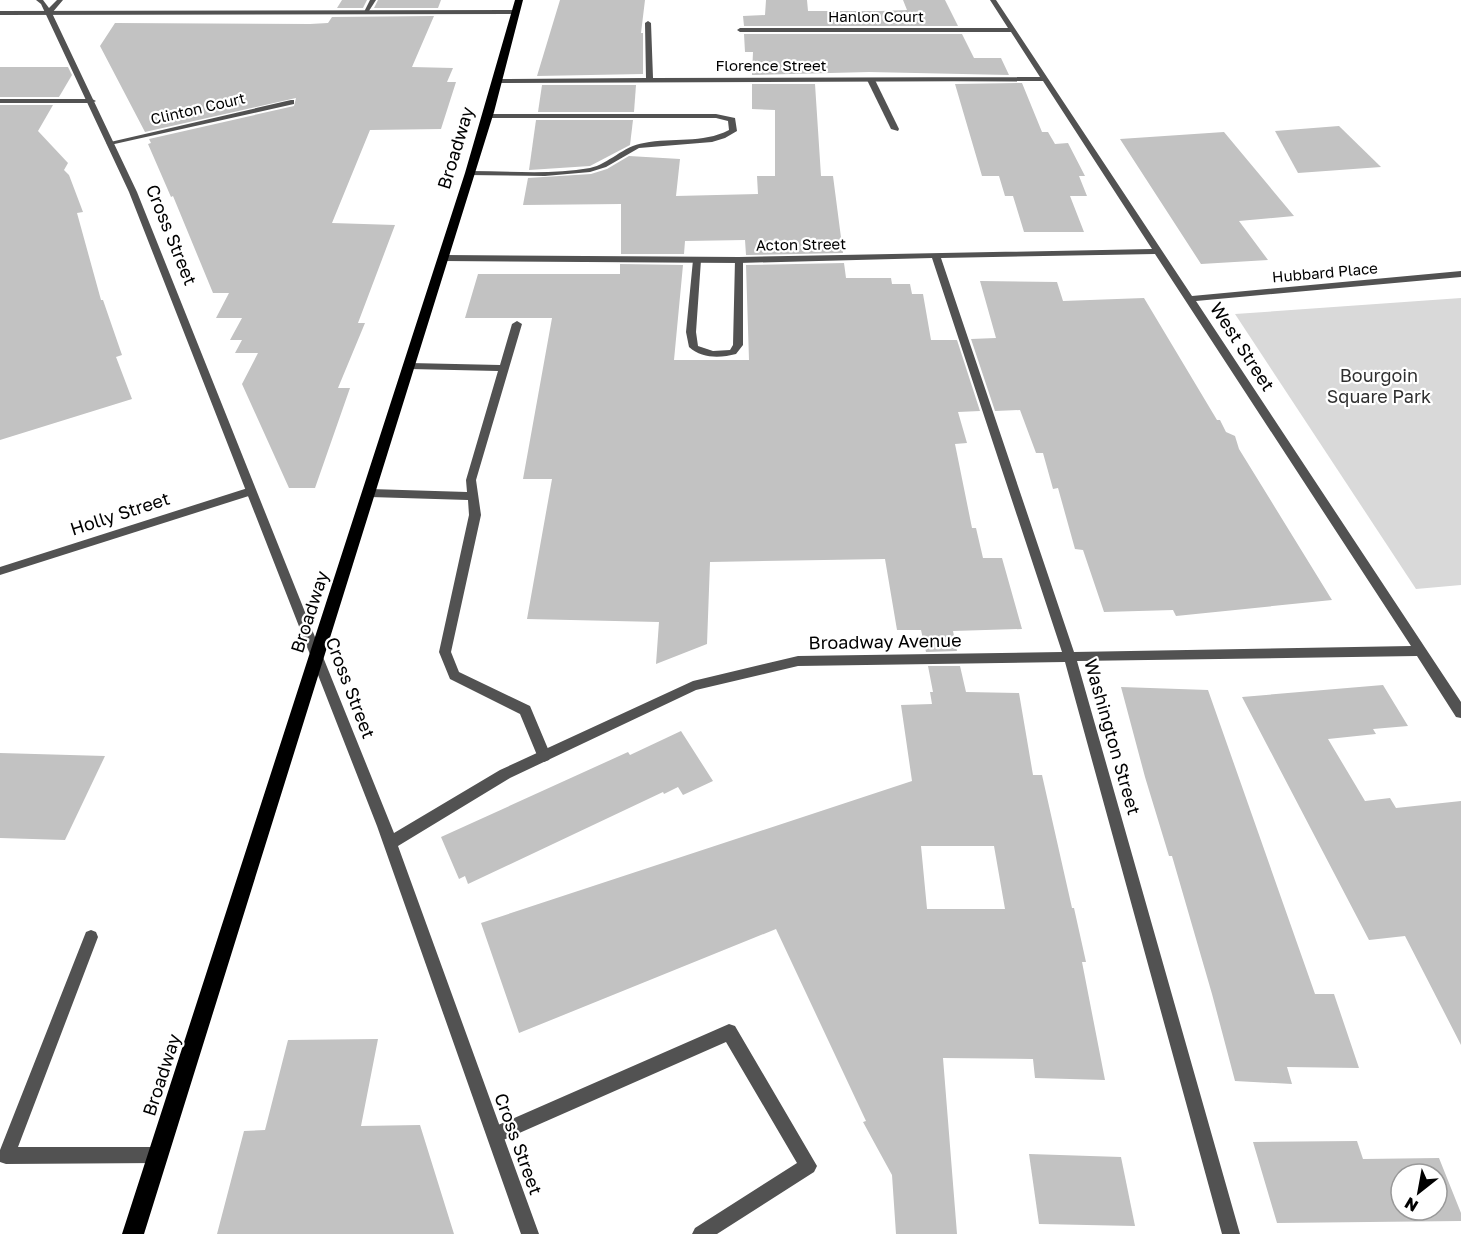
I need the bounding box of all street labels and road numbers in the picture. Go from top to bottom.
street label: Hanlon Court [828,7,924,25]
street label: Florence Street [715,56,827,74]
street label: Clinton Court [149,88,247,128]
street label: Broadway [432,104,478,192]
street label: Cross Street [142,181,202,288]
street label: Acton Street [756,234,846,254]
street label: Hubbard Place [1271,258,1379,286]
street label: West Street [1206,298,1280,395]
street label: Holly Street [67,487,172,540]
street label: Broadway [285,568,333,656]
street label: Broadway Avenue [808,629,962,653]
street label: Cross Street [322,634,380,741]
street label: Washington Street [1080,656,1146,817]
street label: Broadway [137,1031,185,1119]
street label: Cross Street [490,1090,548,1198]

